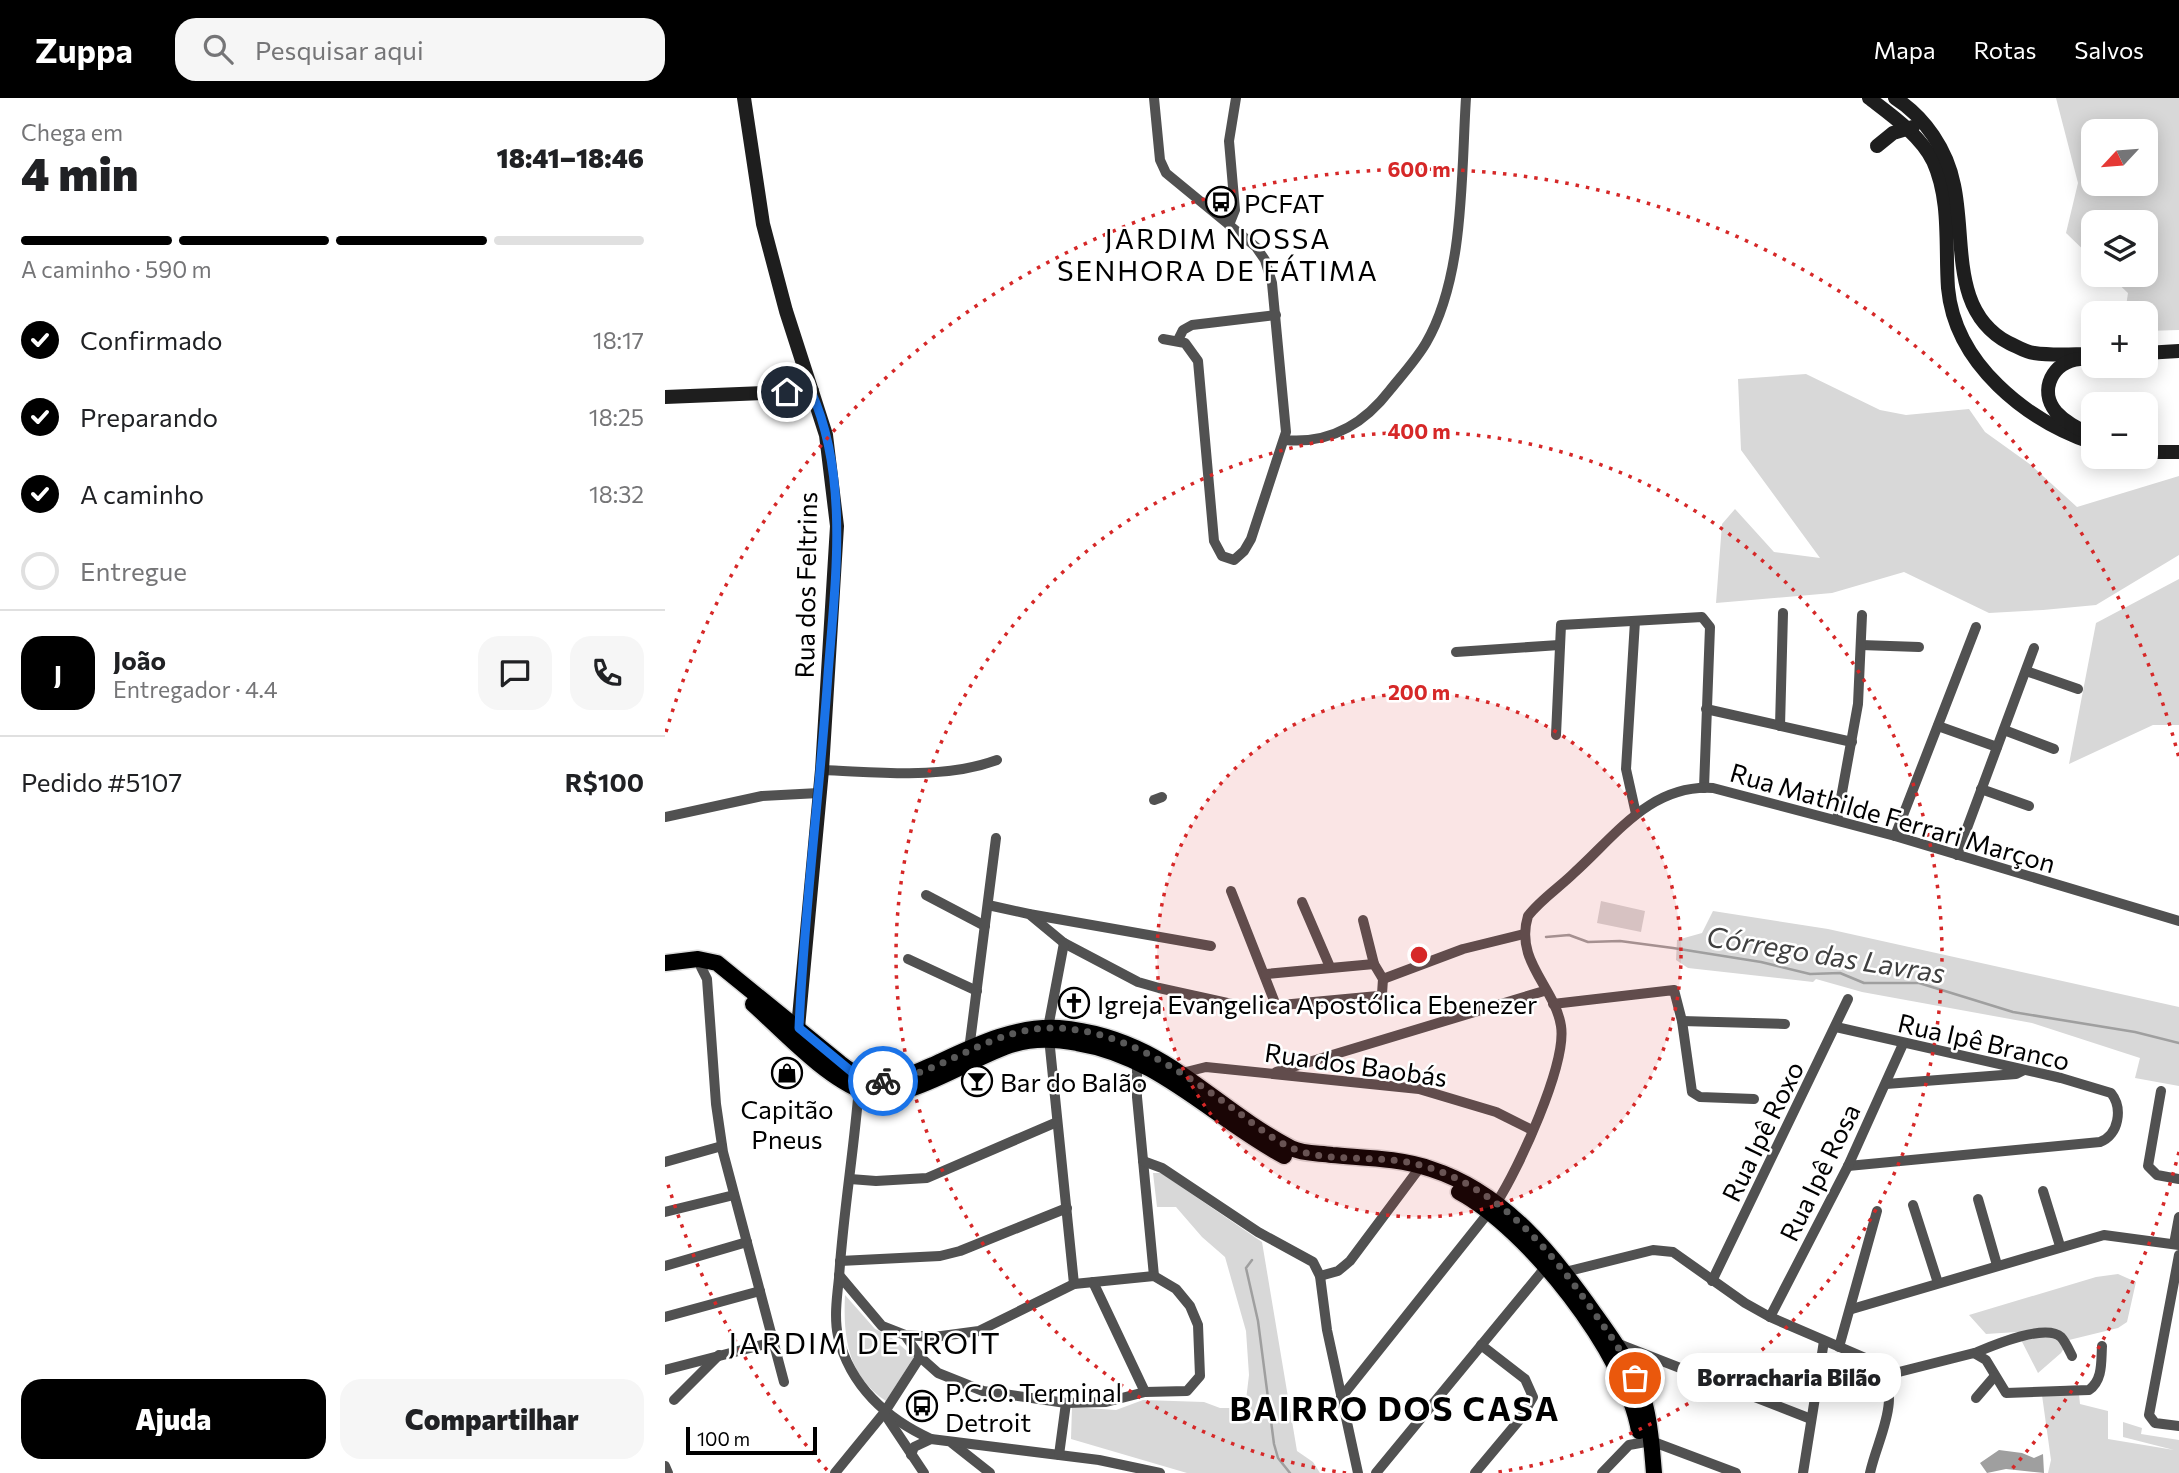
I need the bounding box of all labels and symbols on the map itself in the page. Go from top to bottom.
north arrow [2081,119,2158,196]
text: 600 m [1387,156,1451,181]
bus stop icon: PCFAT [1204,185,1238,219]
place label: PCFAT [1244,187,1324,218]
district label: JARDIM NOSSA SENHORA DE FÁTIMA [1057,221,1379,287]
pin [757,362,817,422]
text: 400 m [1387,418,1451,443]
street label: Rua dos Feltrins [788,491,822,679]
text: 200 m [1388,679,1450,704]
street label: Rua Mathilde Ferrari Marçon [1727,756,2059,878]
water label: Córrego das Lavras [1704,918,1948,990]
centre of rings [1407,943,1431,967]
church icon: Igreja Evangelica Apostólica Ebenezer [1057,986,1091,1020]
place label: Igreja Evangelica Apostólica Ebenezer [1097,988,1537,1019]
street label: Rua Ipê Branco [1895,1006,2073,1076]
street label: Rua dos Baobás [1263,1036,1449,1092]
courier [848,1046,918,1116]
shop icon: Capitão Pneus [770,1056,804,1090]
street label: Rua Ipê Roxo [1715,1056,1809,1206]
bar icon: Bar do Balão [960,1064,994,1098]
place label: Bar do Balão [1000,1066,1147,1097]
place label: Capitão Pneus [740,1093,834,1154]
street label: Rua Ipê Rosa [1772,1098,1866,1246]
district label: JARDIM DETROIT [728,1323,1002,1360]
pin [1605,1348,1665,1408]
callout: Borracharia Bilão [1677,1354,1901,1402]
place label: P.C.O. Terminal Detroit [945,1376,1122,1437]
district label: BAIRRO DOS CASA [1230,1387,1560,1428]
bus stop icon: P.C.O. Terminal Detroit [905,1389,939,1423]
scale bar [686,1424,817,1456]

